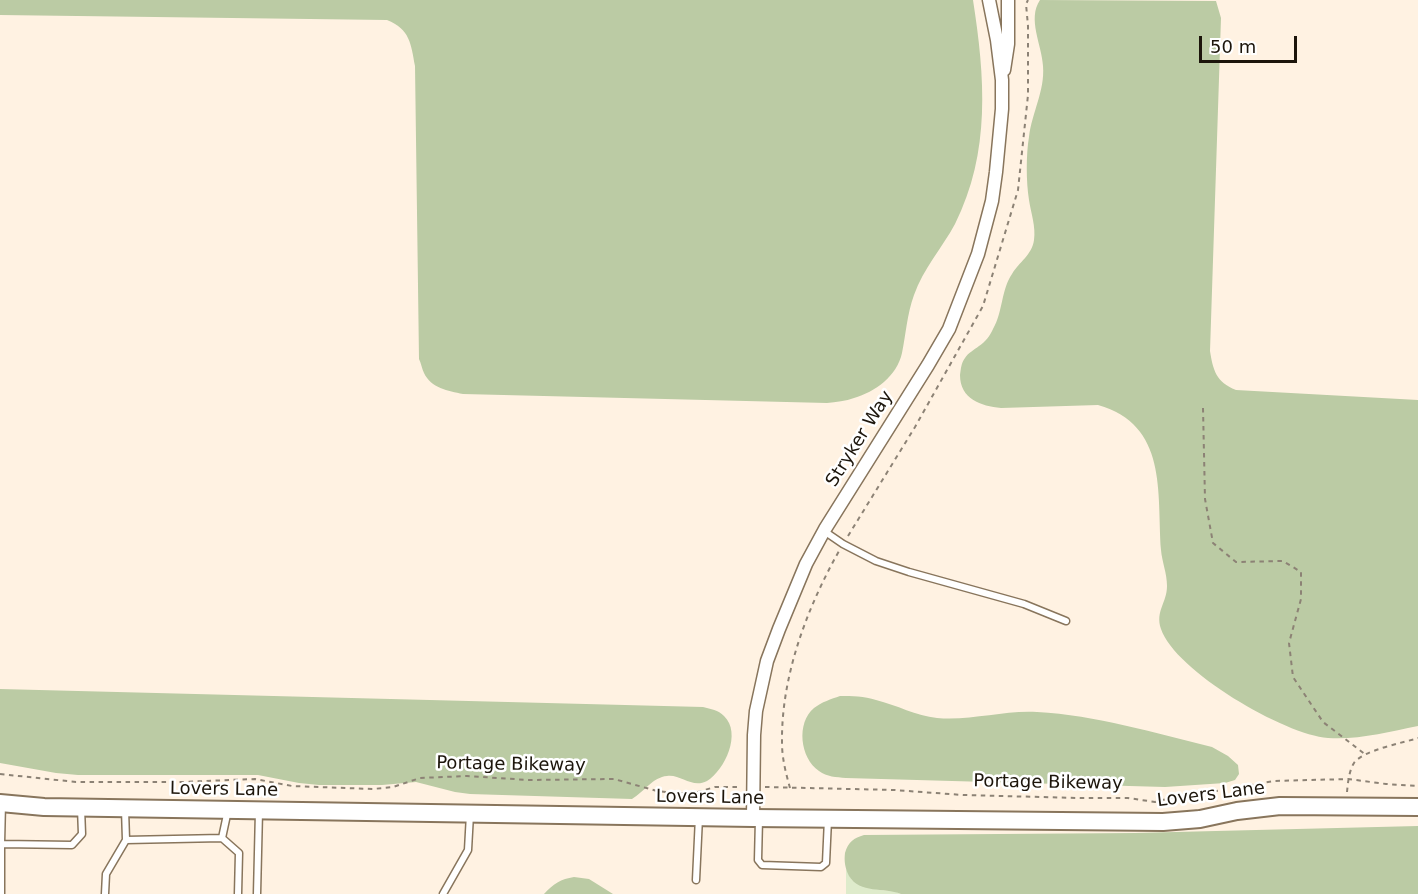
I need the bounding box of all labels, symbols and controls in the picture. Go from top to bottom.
scale bar [1202,24,1300,62]
text: 50 m [1210,36,1256,57]
street label: Stryker Way [822,387,898,491]
street label: Portage Bikeway [436,753,586,777]
street label: Portage Bikeway [973,771,1123,795]
street label: Lovers Lane [170,778,278,802]
street label: Lovers Lane [1156,778,1266,812]
street label: Lovers Lane [656,786,764,810]

